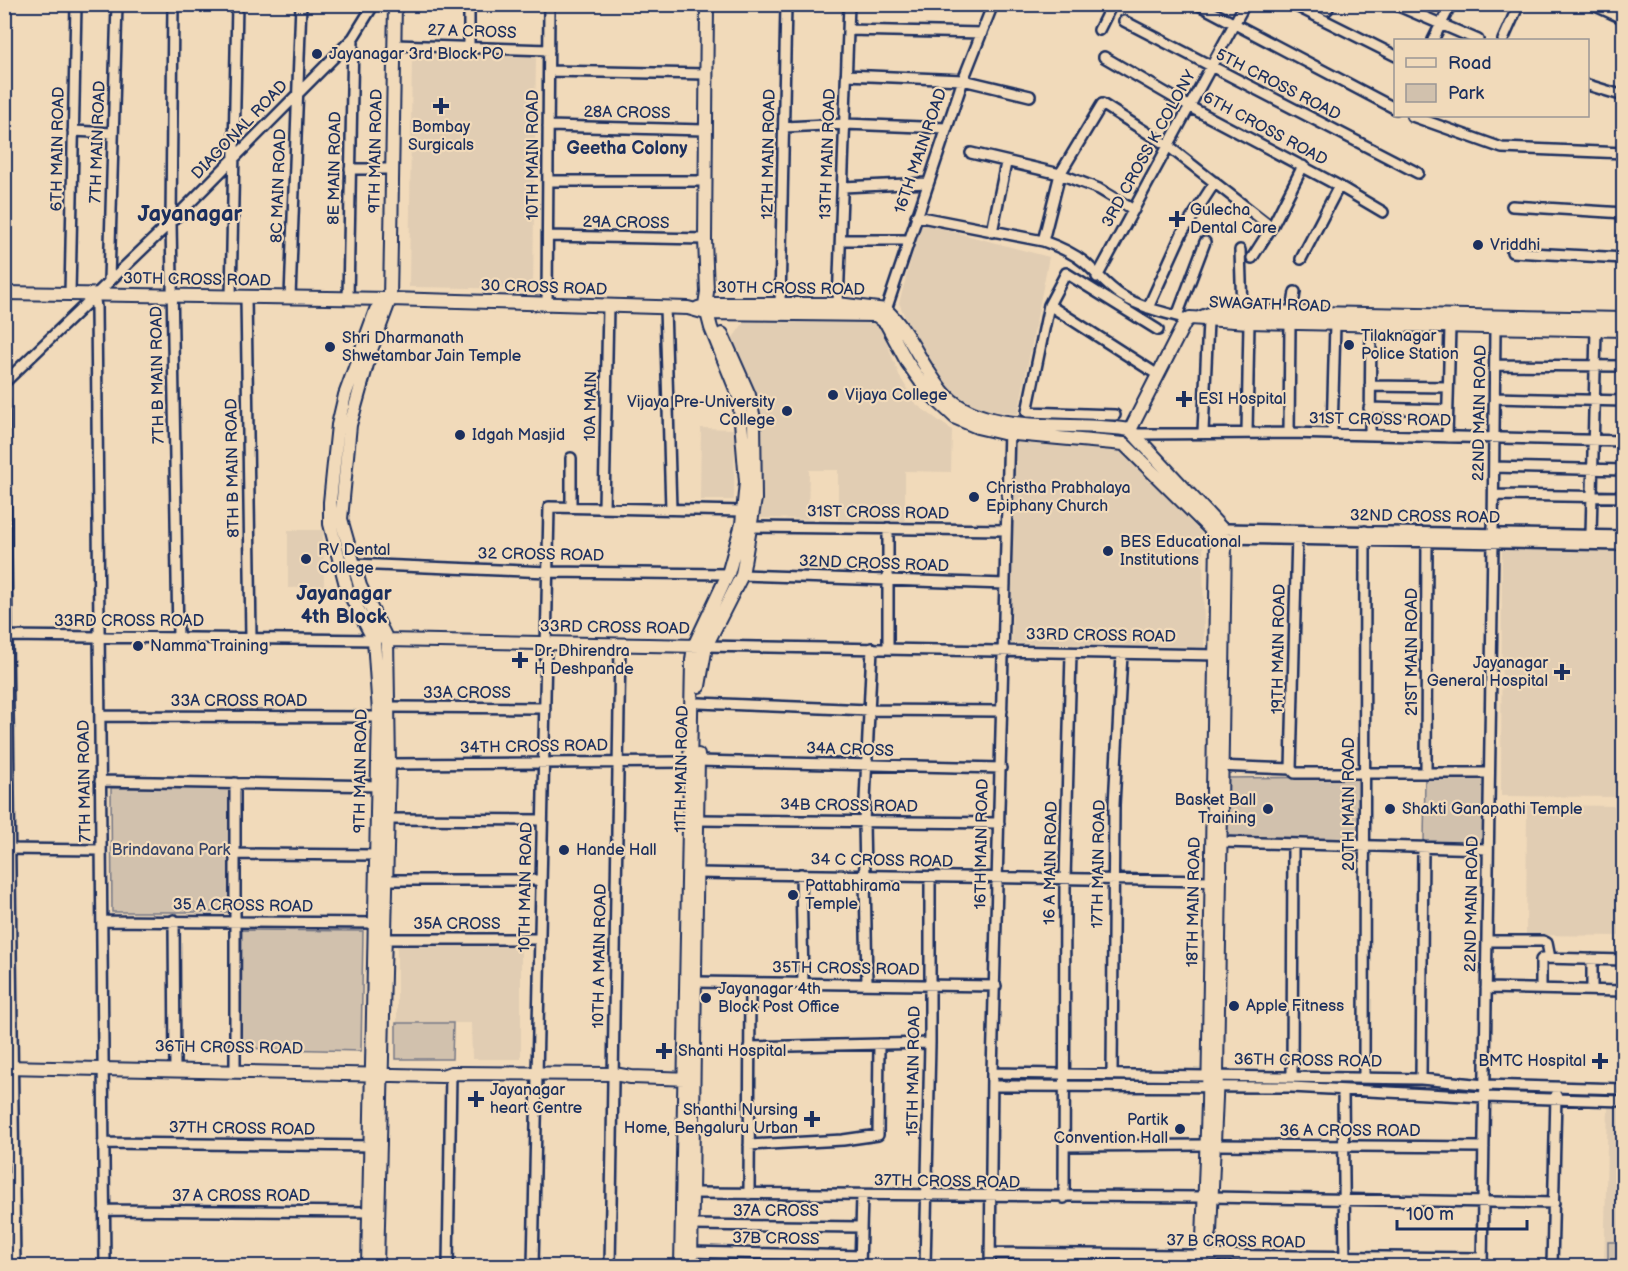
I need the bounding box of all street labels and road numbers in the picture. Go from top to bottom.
street label: 27 A CROSS [427,21,517,43]
street label: 5TH CROSS ROAD [1212,45,1344,125]
street label: 3RD CROSS K COLONY [1098,67,1200,231]
street label: DIAGONAL ROAD [188,77,292,183]
street label: 7TH MAIN ROAD [86,80,110,204]
street label: 6TH MAIN ROAD [47,86,69,212]
street label: 16TH MAIN ROAD [891,86,951,216]
street label: 12TH MAIN ROAD [758,88,780,220]
street label: 13TH MAIN ROAD [816,88,840,220]
street label: 6TH CROSS ROAD [1199,88,1331,170]
street label: 9TH MAIN ROAD [365,89,387,213]
street label: 10TH MAIN ROAD [524,90,543,220]
street label: 28A CROSS [583,103,671,123]
street label: 8E MAIN ROAD [325,111,345,225]
street label: 8C MAIN ROAD [268,128,290,244]
street label: 29A CROSS [582,213,670,233]
street label: 30TH CROSS ROAD [123,269,271,291]
street label: 30 CROSS ROAD [480,276,608,300]
street label: 30TH CROSS ROAD [717,278,865,300]
street label: SWAGATH ROAD [1208,293,1332,317]
street label: 7TH B MAIN ROAD [147,306,169,444]
street label: 22ND MAIN ROAD [1469,345,1491,481]
street label: 10A MAIN [581,371,601,441]
street label: 8TH B MAIN ROAD [222,398,244,538]
street label: 31ST CROSS ROAD [1309,409,1451,431]
street label: 31ST CROSS ROAD [807,502,949,524]
street label: 32ND CROSS ROAD [1350,506,1500,528]
street label: 32 CROSS ROAD [477,544,605,566]
street label: 32ND CROSS ROAD [799,552,949,576]
street label: 19TH MAIN ROAD [1268,584,1290,714]
street label: 21ST MAIN ROAD [1403,588,1422,716]
street label: 33RD CROSS ROAD [54,612,204,631]
street label: 33RD CROSS ROAD [540,617,690,639]
street label: 33RD CROSS ROAD [1026,625,1176,647]
street label: 33A CROSS [423,684,511,703]
street label: 33A CROSS ROAD [171,692,307,711]
street label: 11TH MAIN ROAD [671,705,693,833]
street label: 9TH MAIN ROAD [350,709,372,833]
street label: 7TH MAIN ROAD [74,719,96,843]
street label: 34TH CROSS ROAD [460,736,608,758]
street label: 20TH MAIN ROAD [1340,737,1359,871]
street label: 34A CROSS [806,739,894,761]
street label: 16TH MAIN ROAD [971,778,993,910]
street label: 34B CROSS ROAD [780,795,918,817]
street label: 17TH MAIN ROAD [1088,799,1110,929]
street label: 16 A MAIN ROAD [1040,801,1062,925]
street label: 10TH MAIN ROAD [515,822,537,952]
street label: 22ND MAIN ROAD [1461,836,1483,972]
street label: 18TH MAIN ROAD [1183,837,1205,967]
street label: 34 C CROSS ROAD [810,850,954,872]
street label: 10TH A MAIN ROAD [589,883,611,1029]
street label: 35 A CROSS ROAD [173,895,313,917]
street label: 35A CROSS [413,915,501,934]
street label: 35TH CROSS ROAD [772,958,920,980]
street label: 15TH MAIN ROAD [903,1006,925,1136]
street label: 36TH CROSS ROAD [155,1037,303,1059]
street label: 36TH CROSS ROAD [1234,1050,1382,1072]
street label: 37TH CROSS ROAD [169,1118,315,1140]
street label: 36 A CROSS ROAD [1279,1122,1421,1141]
street label: 37TH CROSS ROAD [874,1171,1020,1193]
street label: 37 A CROSS ROAD [172,1187,310,1206]
street label: 37A CROSS [733,1202,819,1221]
street label: 37B CROSS [732,1229,820,1249]
street label: 37 B CROSS ROAD [1166,1231,1306,1253]

